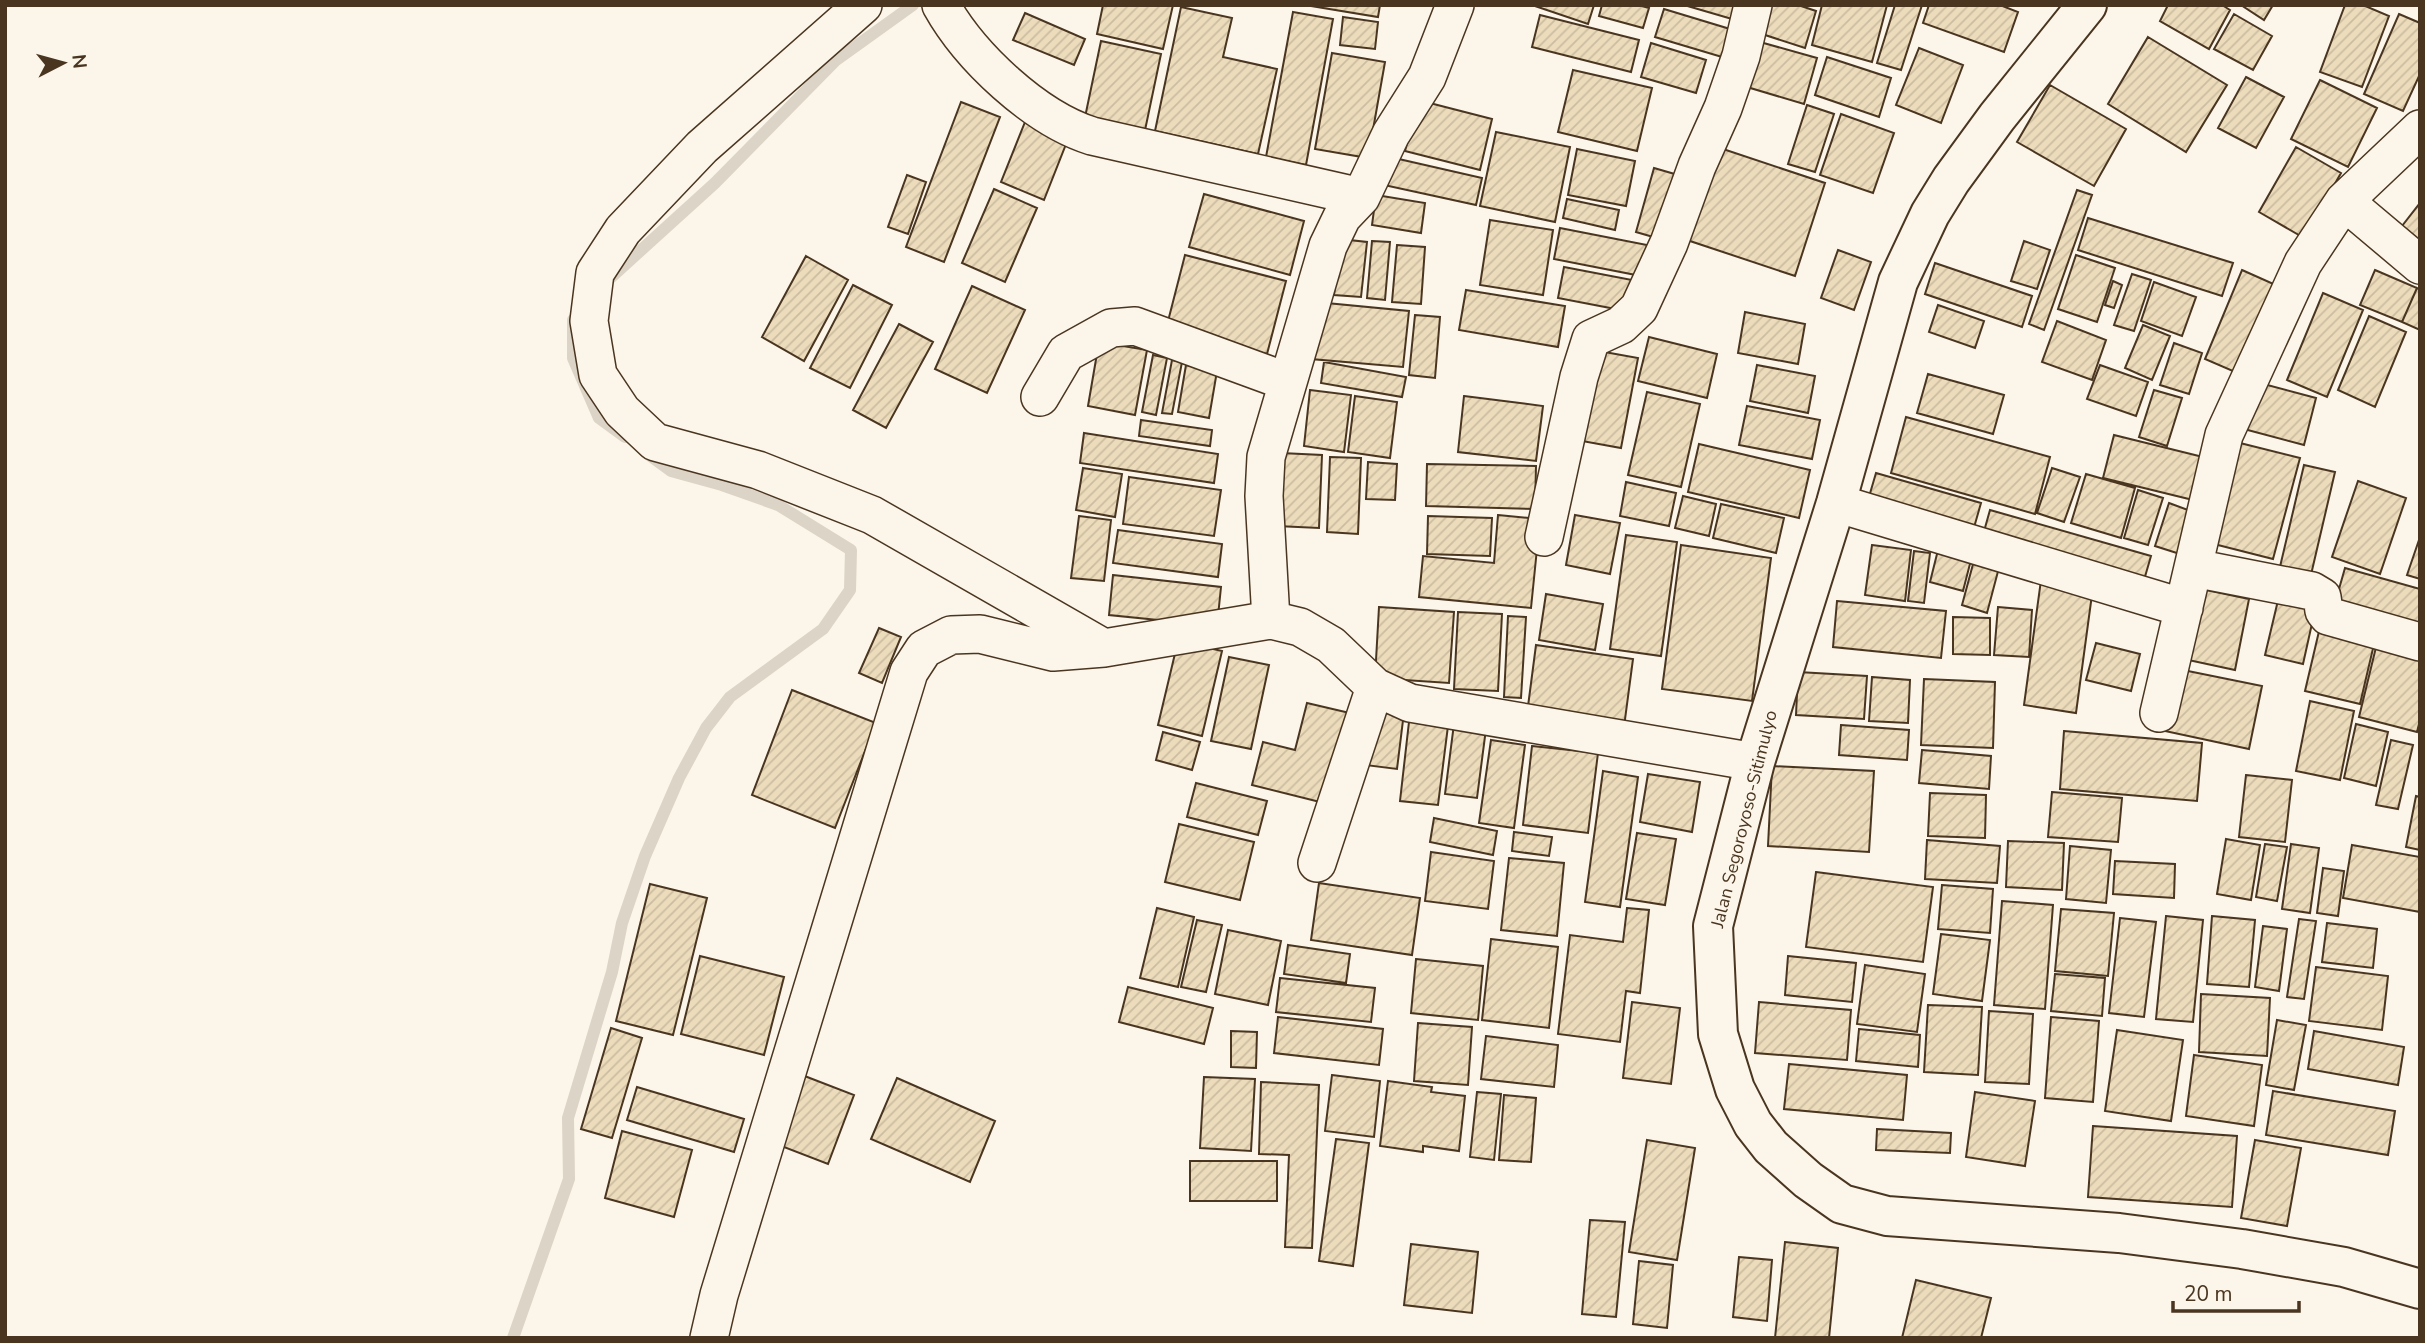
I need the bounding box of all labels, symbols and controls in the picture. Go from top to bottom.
north arrow [28,28,98,98]
text: N [65,53,93,70]
street label: Jalan Segoroyoso-Sitimulyo [1705,708,1783,931]
scale bar [2173,1270,2299,1314]
text: 20 m [2184,1280,2233,1308]

